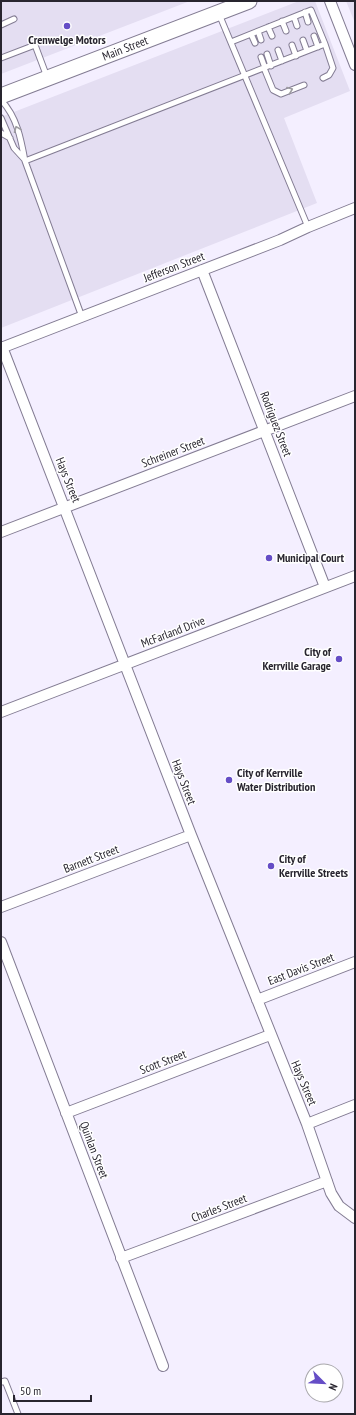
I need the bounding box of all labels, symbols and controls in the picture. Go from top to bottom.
marker: Crenwelge Motors [62,21,72,31]
place label: Crenwelge Motors [28,32,106,47]
street label: Main Street [100,32,151,64]
one-way arrow [287,87,294,95]
one-way arrow [14,125,22,132]
street label: Jefferson Street [140,248,207,285]
street label: Rodriguez Street [257,389,296,459]
street label: Schreiner Street [139,432,207,470]
street label: Hays Street [53,455,85,505]
place label: Municipal Court [277,550,345,565]
marker: Municipal Court [264,553,274,563]
street label: McFarland Drive [139,612,207,651]
place label: City of Kerrville Garage [262,644,332,673]
marker: City of Kerrville Garage [334,654,344,664]
street label: Hays Street [169,757,200,807]
place label: City of Kerrville Water Distribution [236,765,315,794]
marker: City of Kerrville Water Distribution [224,775,234,785]
street label: Barnett Street [61,841,121,876]
place label: City of Kerrville Streets [279,851,348,880]
marker: City of Kerrville Streets [266,861,276,871]
street label: East Davis Street [266,949,337,988]
street label: Scott Street [138,1046,189,1077]
street label: Hays Street [288,1058,321,1108]
street label: Quinlan Street [77,1119,112,1181]
street label: Charles Street [189,1190,249,1225]
north arrow [304,1363,344,1403]
scale bar [14,1377,91,1403]
text: N [326,1382,341,1393]
text: 50 m [20,1383,41,1398]

